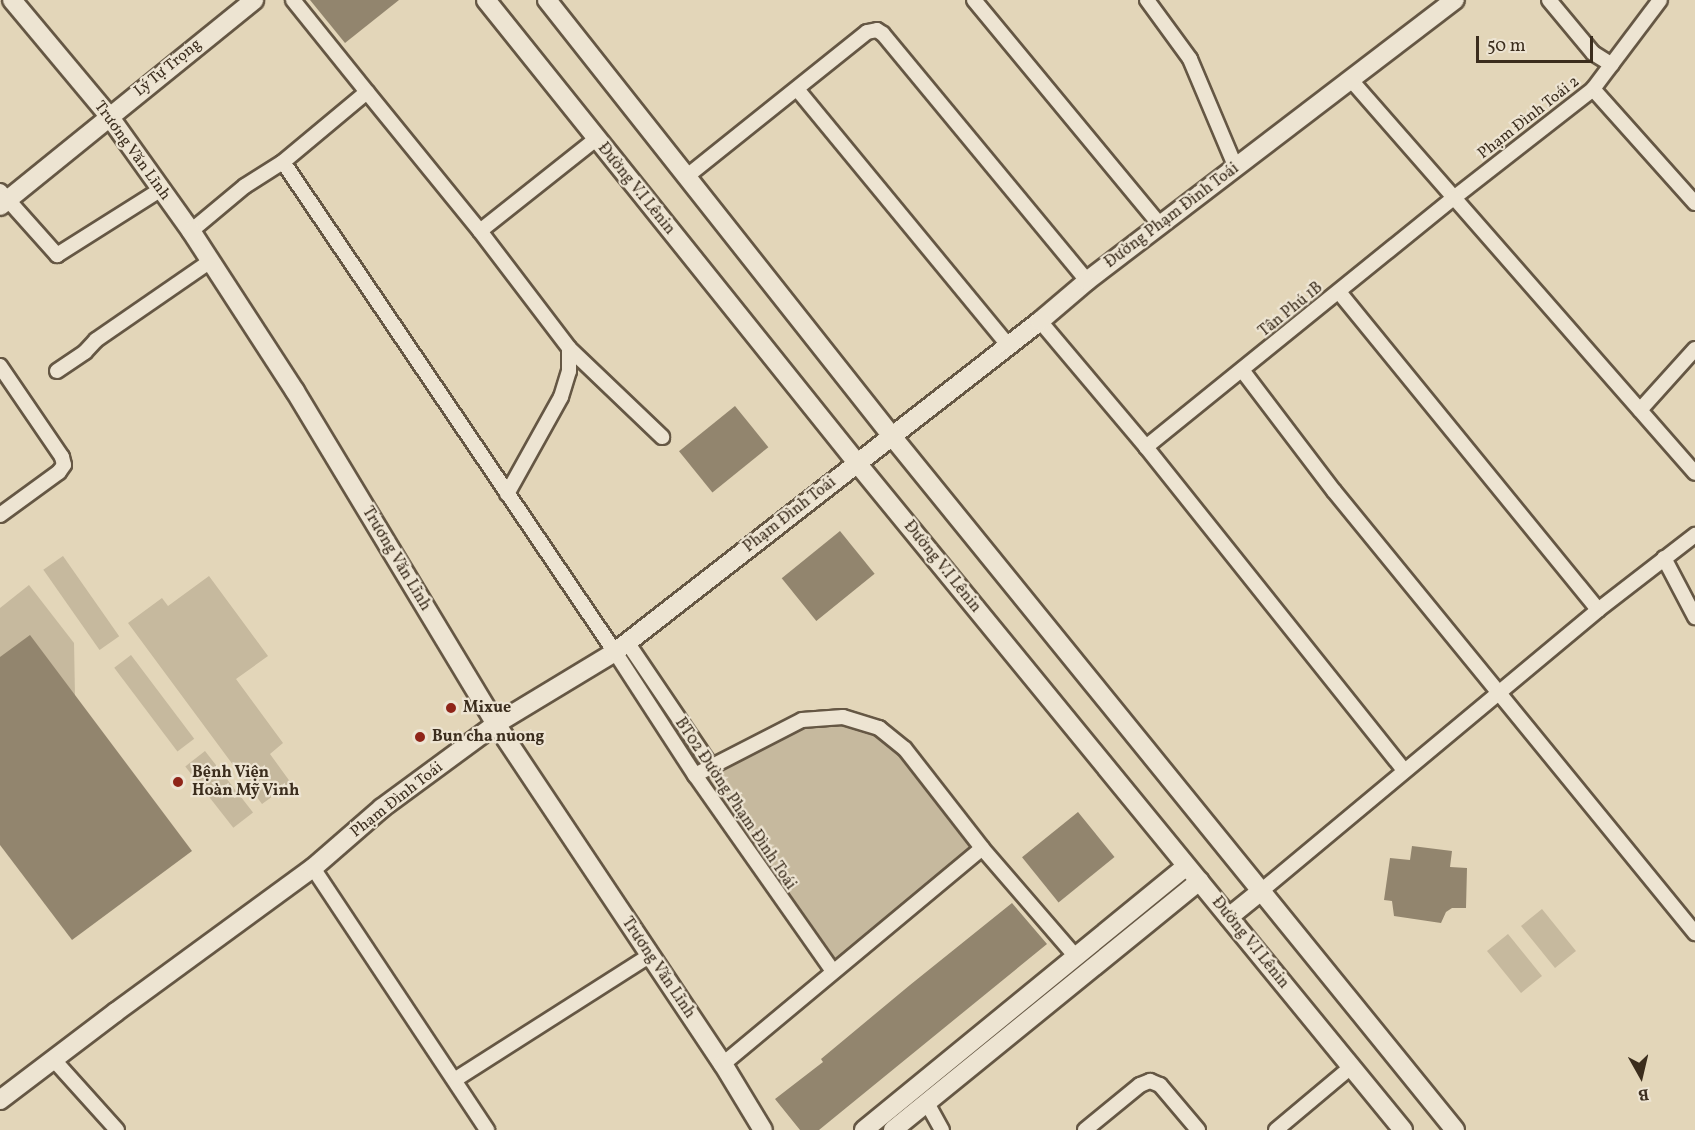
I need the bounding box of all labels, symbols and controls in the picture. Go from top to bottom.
scale bar [1479,24,1596,62]
text: 50 m [1487,34,1526,59]
street label: Lý Tự Trọng [130,35,206,101]
street label: Phạm Đình Toái 2 [1474,72,1584,164]
street label: Trương Văn Lĩnh [89,97,175,205]
street label: Đường V.I Lênin [593,139,679,239]
street label: Đường Phạm Đình Toái [1101,159,1243,273]
street label: Tân Phú 1B [1255,278,1327,342]
street label: Phạm Đình Toái [740,473,840,557]
street label: Trương Văn Lĩnh [357,503,435,615]
street label: Đường V.I Lênin [899,517,985,617]
place label: Mixue [463,698,511,718]
marker: Mixue [444,701,458,715]
street label: BT02 Đường Phạm Đình Toái [670,714,800,894]
place label: Bun cha nuong [432,727,544,747]
marker: Bun cha nuong [413,730,427,744]
street label: Phạm Đình Toái [347,758,447,842]
place label: Bệnh Viện Hoàn Mỹ Vinh [192,763,300,801]
marker: Bệnh Viện Hoàn Mỹ Vinh [169,773,187,791]
street label: Đường V.I Lênin [1207,893,1293,993]
street label: Trương Văn Lĩnh [617,914,699,1022]
north arrow [1611,1046,1671,1106]
text: B [1637,1082,1650,1105]

